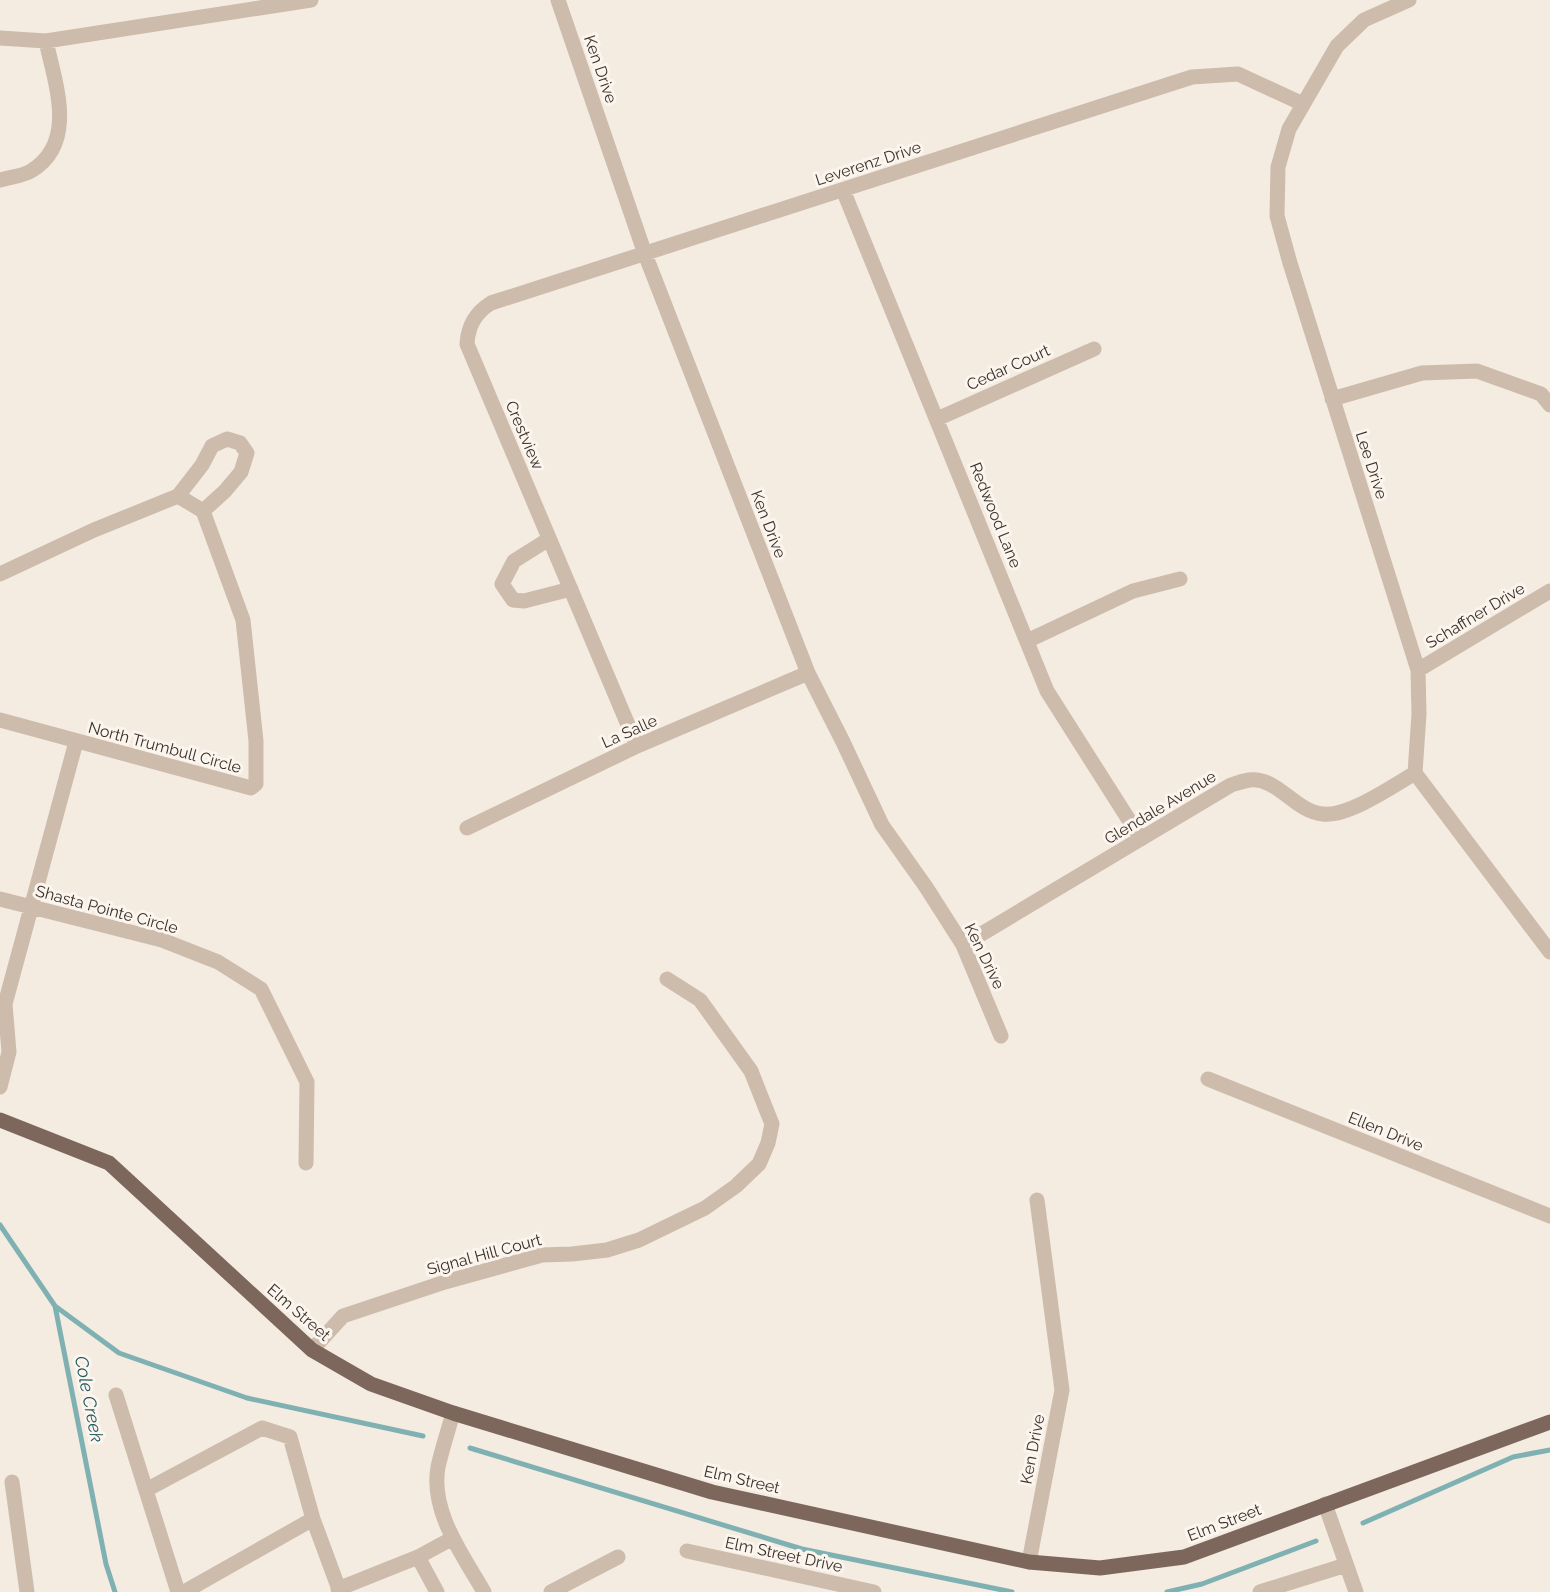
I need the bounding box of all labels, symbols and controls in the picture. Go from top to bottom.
street label: Ken Drive [580,33,621,106]
street label: Leverenz Drive [813,137,923,190]
street label: Cedar Court [964,340,1053,394]
street label: Crestview [502,398,548,473]
street label: Lee Drive [1352,429,1391,501]
street label: Redwood Lane [966,460,1025,571]
street label: Ken Drive [747,488,790,561]
street label: Schaffner Drive [1422,578,1528,652]
street label: La Salle [599,711,660,752]
street label: North Trumbull Circle [86,718,244,777]
street label: Glendale Avenue [1101,767,1219,848]
street label: Shasta Pointe Circle [34,881,180,938]
street label: Ken Drive [960,920,1009,992]
street label: Ellen Drive [1345,1108,1426,1155]
street label: Signal Hill Court [425,1230,544,1279]
street label: Elm Street [263,1280,335,1345]
water label: Cole Creek [71,1354,108,1444]
street label: Ken Drive [1016,1413,1049,1486]
street label: Elm Street [702,1462,782,1498]
street label: Elm Street [1185,1500,1264,1545]
street label: Elm Street Drive [723,1533,844,1576]

